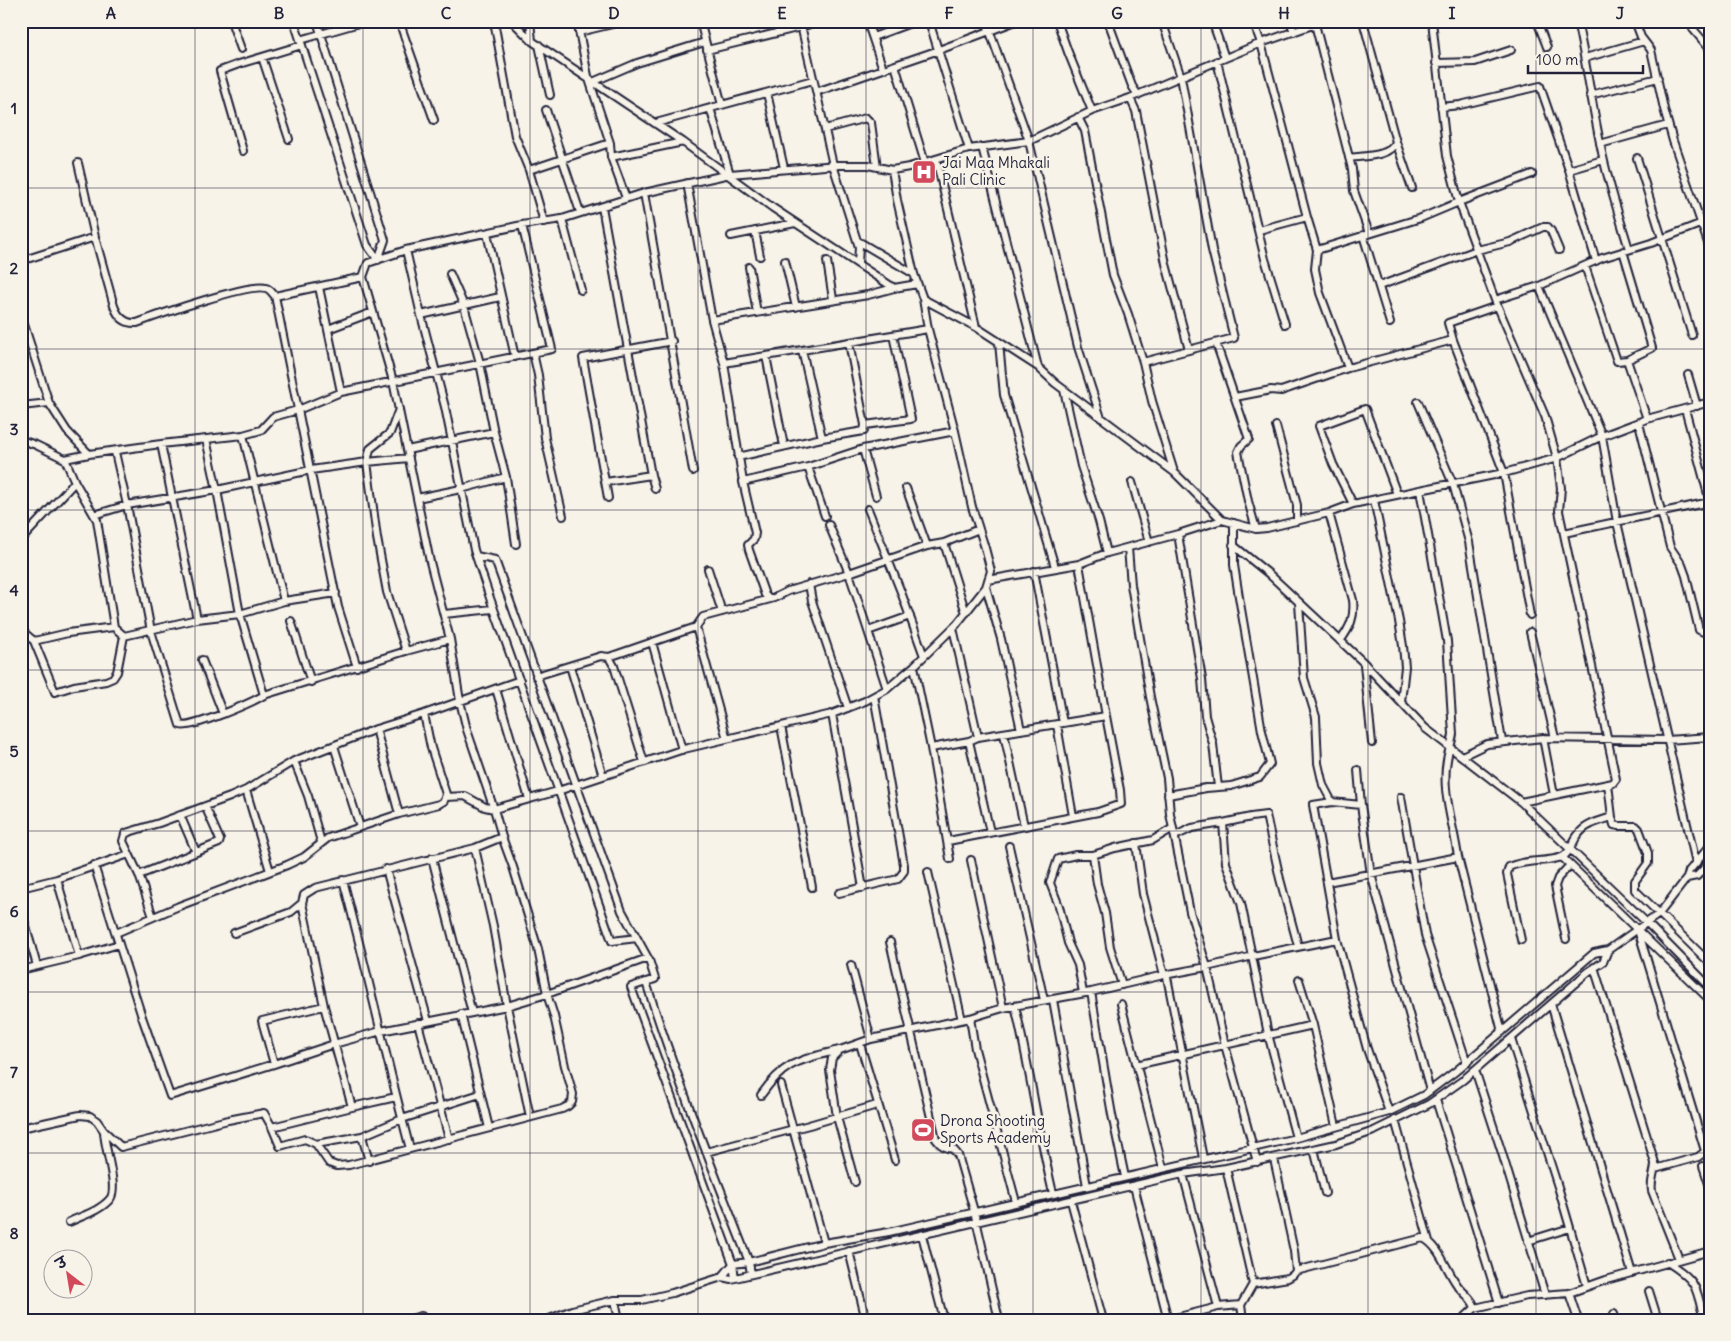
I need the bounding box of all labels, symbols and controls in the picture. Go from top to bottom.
text: A [106,3,116,23]
text: B [274,3,285,23]
text: C [441,3,452,23]
text: D [608,3,620,23]
text: E [777,3,787,23]
text: F [944,3,954,23]
text: G [1111,3,1123,23]
text: H [1278,3,1290,23]
text: I [1449,3,1456,23]
text: J [1616,3,1625,23]
scale bar [1528,42,1644,74]
text: 100 m [1536,50,1578,69]
text: 1 [11,98,17,118]
place label: Jai Maa Mhakali Pali Clinic [942,153,1050,189]
hospital icon: Jai Maa Mhakali Pali Clinic [911,159,937,185]
text: 2 [10,258,19,278]
text: 3 [9,419,19,439]
text: 4 [9,580,19,600]
text: 5 [9,741,19,761]
text: 6 [9,901,19,921]
text: 7 [10,1062,18,1082]
place label: Drona Shooting Sports Academy [940,1111,1051,1147]
sports icon: Drona Shooting Sports Academy [910,1117,936,1143]
text: 8 [9,1223,19,1243]
north arrow [42,1248,92,1298]
text: उ [51,1252,71,1274]

